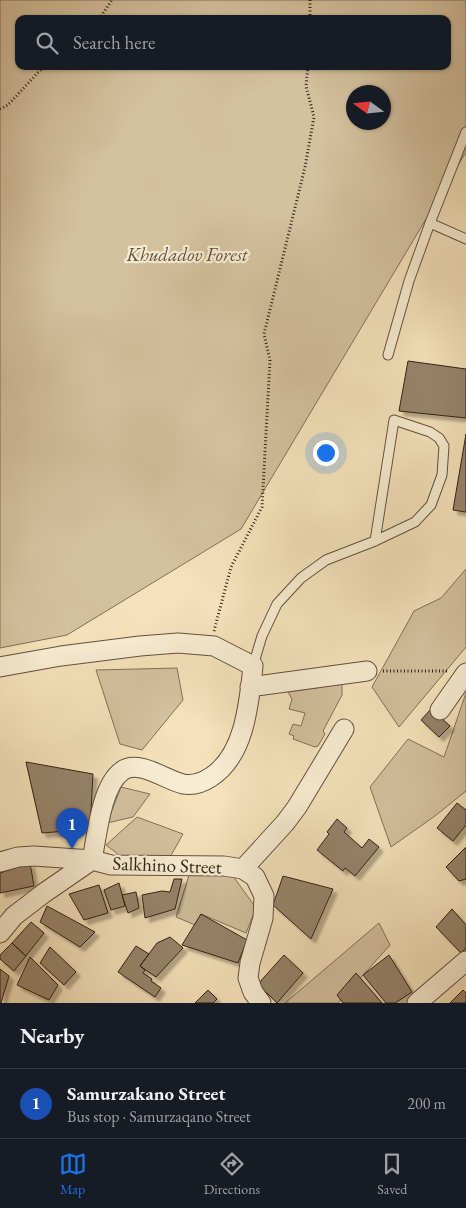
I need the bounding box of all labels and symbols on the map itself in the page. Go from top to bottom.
north arrow [346,85,391,130]
park label: Khudadov Forest [126,242,249,267]
your location [313,440,339,466]
pin: 1 [56,808,88,849]
street label: Salkhino Street [112,851,222,879]

